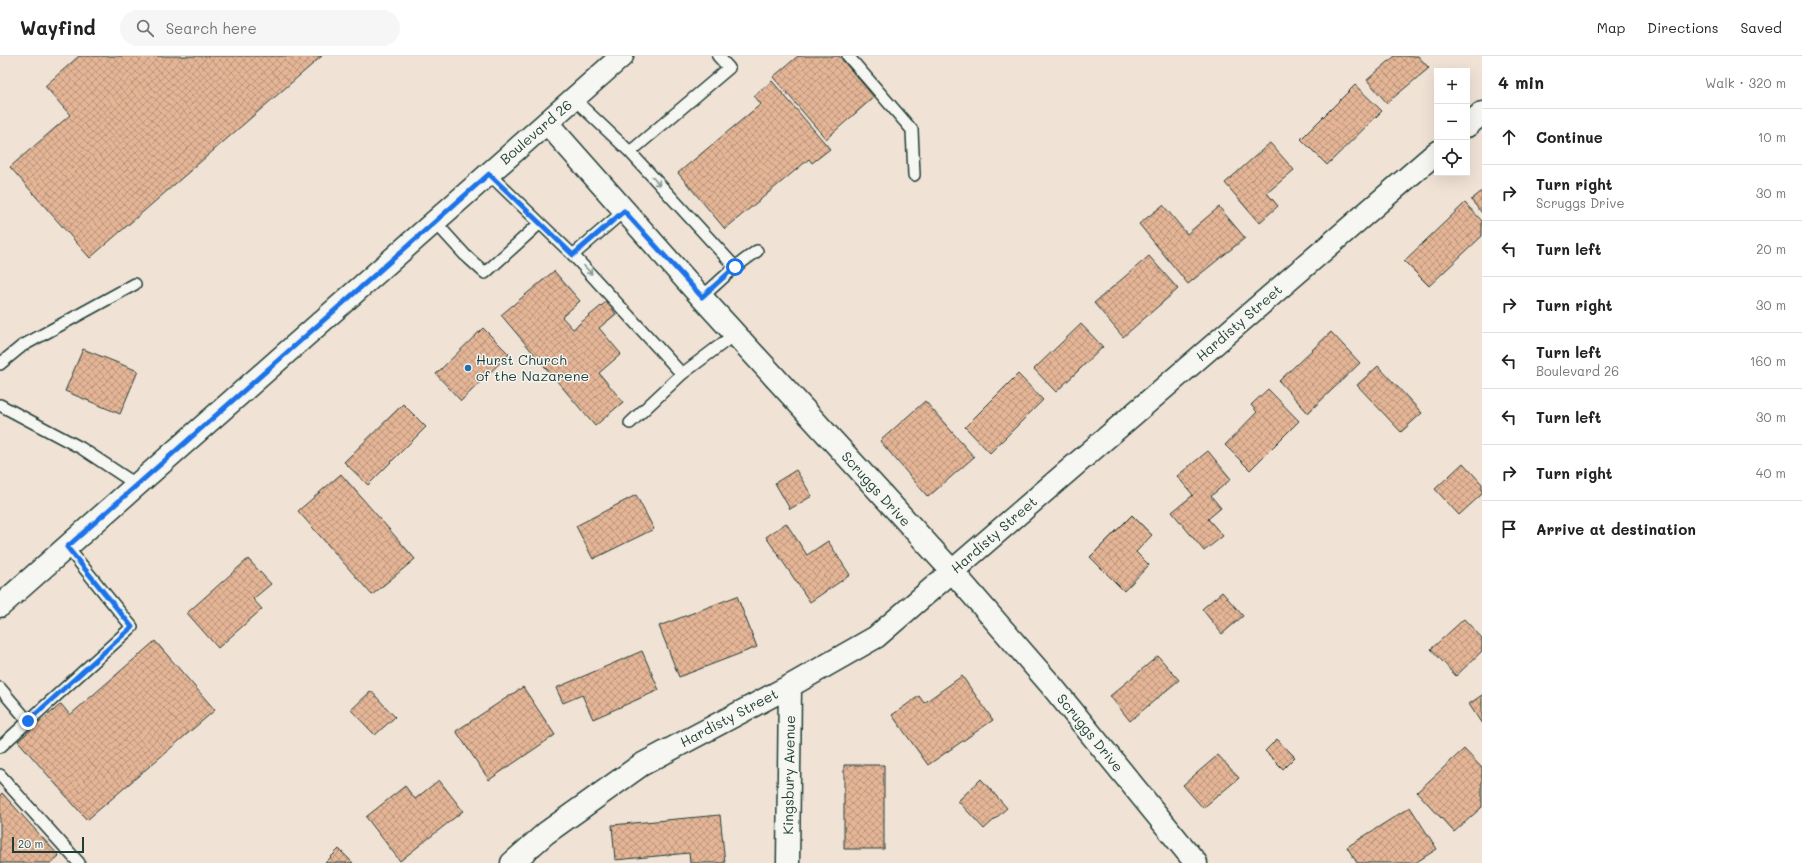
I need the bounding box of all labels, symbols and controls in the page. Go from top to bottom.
search box [120,10,400,46]
text: Wayfind [20,15,96,40]
icon: search [134,17,156,39]
text: Search here [166,18,257,38]
text: Map [1597,18,1625,37]
text: Directions [1647,18,1718,37]
text: Saved [1740,18,1782,37]
map controls [1434,68,1470,176]
button: + [1434,68,1470,104]
text: 4 min [1498,71,1544,93]
text: Walk · 320 m [1705,74,1786,91]
street label: Boulevard 26 [496,95,576,168]
button: − [1434,104,1470,140]
icon: ahead [1498,126,1520,148]
text: Continue [1536,127,1603,147]
text: 10 m [1758,128,1786,145]
button: locate [1434,140,1470,176]
text: Turn right [1536,174,1613,194]
one-way arrow [652,176,661,186]
icon: right [1498,182,1520,204]
text: 30 m [1756,184,1786,201]
text: Scruggs Drive [1536,194,1625,211]
icon: left [1498,238,1520,260]
text: Turn left [1536,239,1601,259]
text: 20 m [1756,240,1786,257]
route start [726,258,744,276]
one-way arrow [583,265,592,275]
street label: Hardisty Street [1192,280,1286,365]
icon: right [1498,294,1520,316]
text: Turn right [1536,295,1613,315]
text: 30 m [1756,296,1786,313]
text: Turn left [1536,342,1601,362]
place label: Hurst Church of the Nazarene [476,350,589,385]
icon: left [1498,350,1520,372]
text: 160 m [1750,352,1786,369]
text: Boulevard 26 [1536,362,1619,379]
marker: Hurst Church of the Nazarene [463,363,473,373]
icon: left [1498,406,1520,428]
text: Turn left [1536,407,1601,427]
text: 30 m [1756,408,1786,425]
street label: Scruggs Drive [837,447,915,530]
icon: right [1498,462,1520,484]
text: Turn right [1536,463,1613,483]
text: 40 m [1756,464,1786,481]
street label: Hardisty Street [947,492,1041,577]
icon: arrive [1498,518,1520,540]
text: Arrive at destination [1536,519,1696,539]
street label: Hardisty Street [677,684,781,751]
street label: Scruggs Drive [1053,690,1128,776]
route end [19,712,37,730]
street label: Kingsbury Avenue [778,715,799,835]
scale bar [12,835,84,854]
text: 20 m [18,836,43,851]

